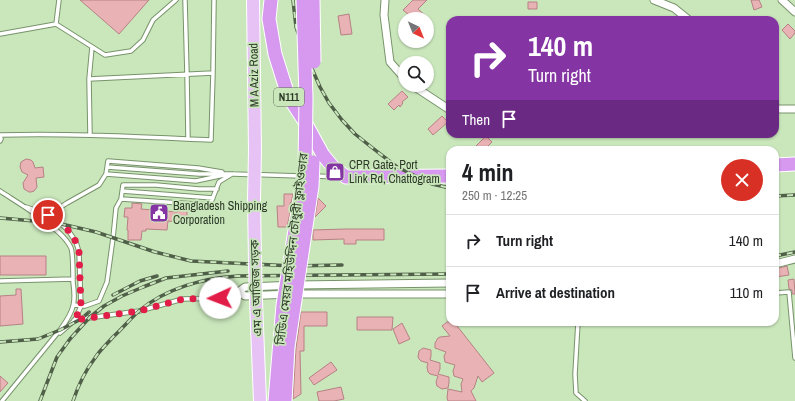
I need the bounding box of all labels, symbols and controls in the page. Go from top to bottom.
north arrow [398,12,434,48]
map controls [398,12,434,92]
text: 140 m [528,27,593,65]
icon: right [462,32,514,84]
street label: M A Aziz Road [245,43,263,107]
button: search [398,56,434,92]
text: Turn right [528,63,591,88]
road number: N111 [274,88,304,106]
icon: arrive [498,108,520,130]
text: Then [462,109,490,130]
street label: সিডিএ মেয়র মহিউদ্দিন চৌধুরী ফ্লাইওভার [272,151,312,347]
text: 4 min [462,156,513,188]
place label: CPR Gate, Port Link Rd, Chattogram [349,157,440,187]
button: close [721,159,763,201]
shop icon: CPR Gate, Port Link Rd, Chattogram [324,161,346,183]
text: 250 m · 12:25 [462,187,527,204]
pin [31,198,65,232]
place label: Bangladesh Shipping Corporation [173,198,268,228]
public building icon: Bangladesh Shipping Corporation [148,202,170,224]
icon: arrive [37,204,59,226]
icon: right [462,230,484,252]
text: Turn right [496,230,553,251]
text: 140 m [729,230,763,251]
street label: এম এ আজিজ সড়ক [246,239,266,337]
position arrow [199,277,241,319]
icon: arrive [462,282,484,304]
text: Arrive at destination [496,282,615,303]
text: 110 m [730,282,763,303]

